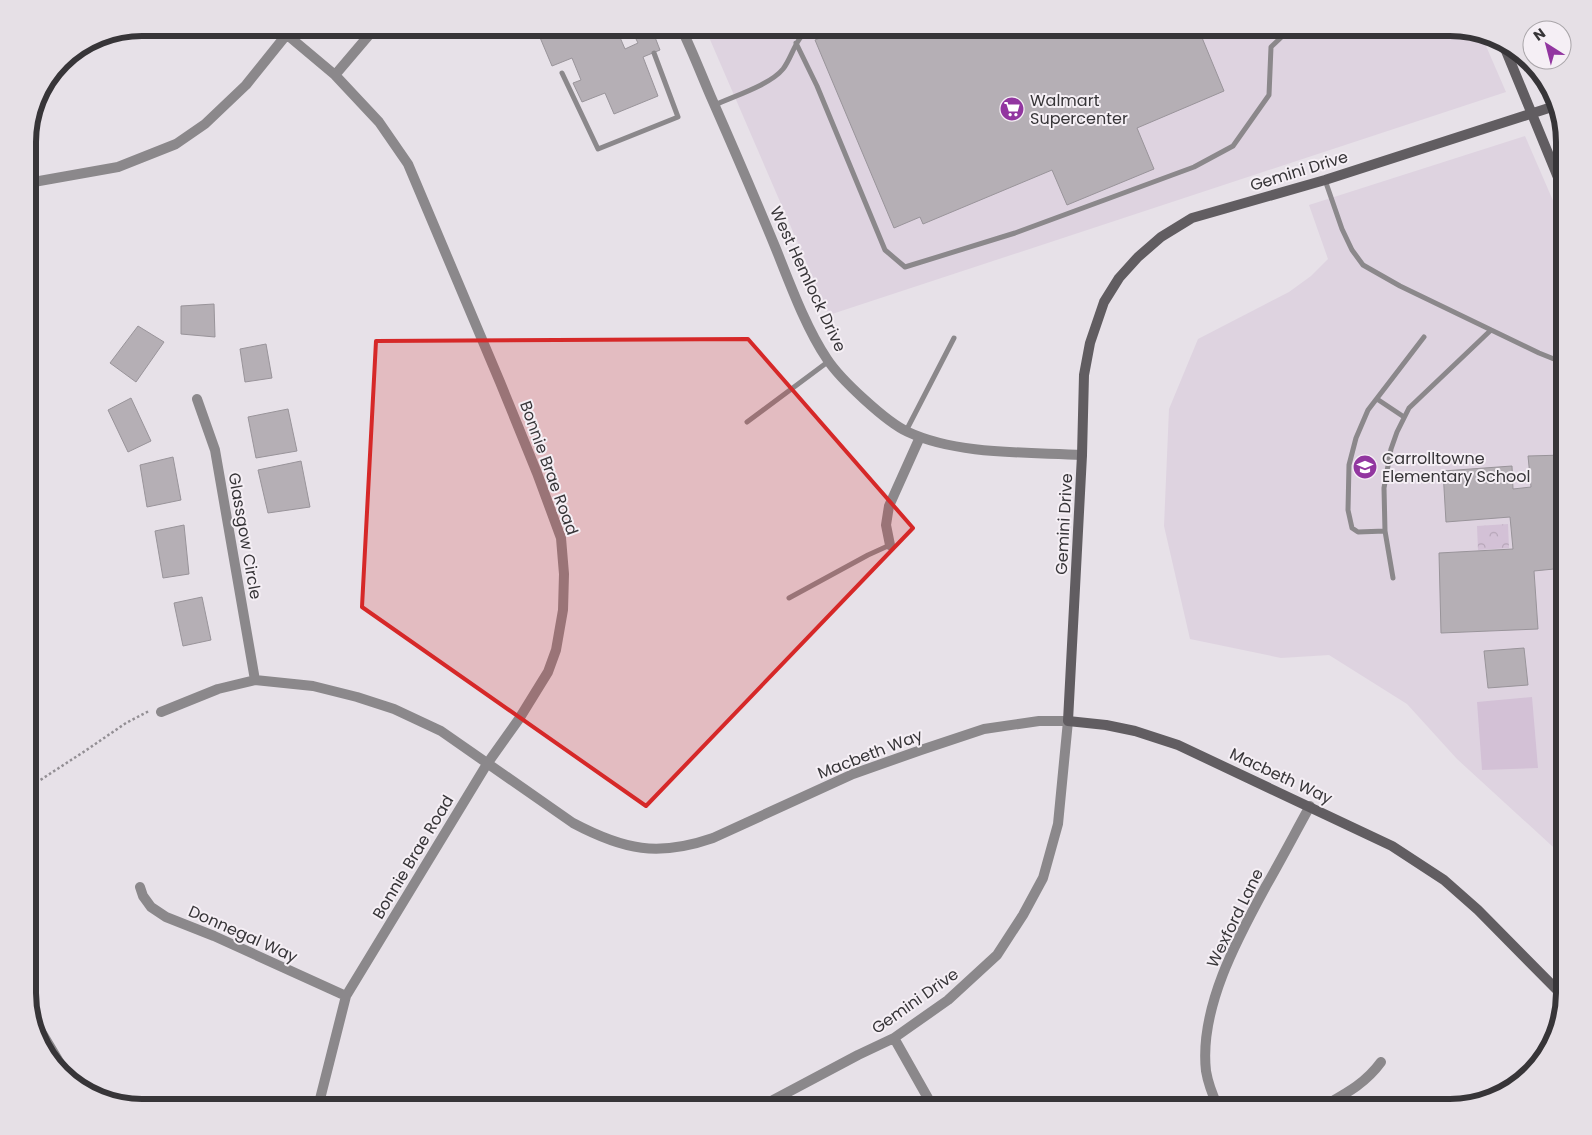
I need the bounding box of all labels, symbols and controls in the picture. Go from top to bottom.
north arrow [1522,20,1572,70]
text: N [1529,23,1549,46]
place label: Walmart Supercenter [1030,89,1128,130]
supermarket icon: Walmart Supercenter [999,96,1025,122]
street label: Gemini Drive [1247,145,1351,197]
street label: West Hemlock Drive [764,203,852,356]
street label: Bonnie Brae Road [514,398,584,538]
place label: Carrolltowne Elementary School [1382,447,1530,488]
school or university icon: Carrolltowne Elementary School [1352,454,1378,480]
street label: Glassgow Circle [223,471,267,601]
street label: Gemini Drive [1050,473,1078,575]
street label: Macbeth Way [814,723,926,785]
street label: Macbeth Way [1226,742,1336,810]
street label: Bonnie Brae Road [367,791,459,923]
street label: Wexford Lane [1201,865,1269,971]
street label: Donnegal Way [185,900,301,968]
street label: Gemini Drive [867,962,963,1039]

